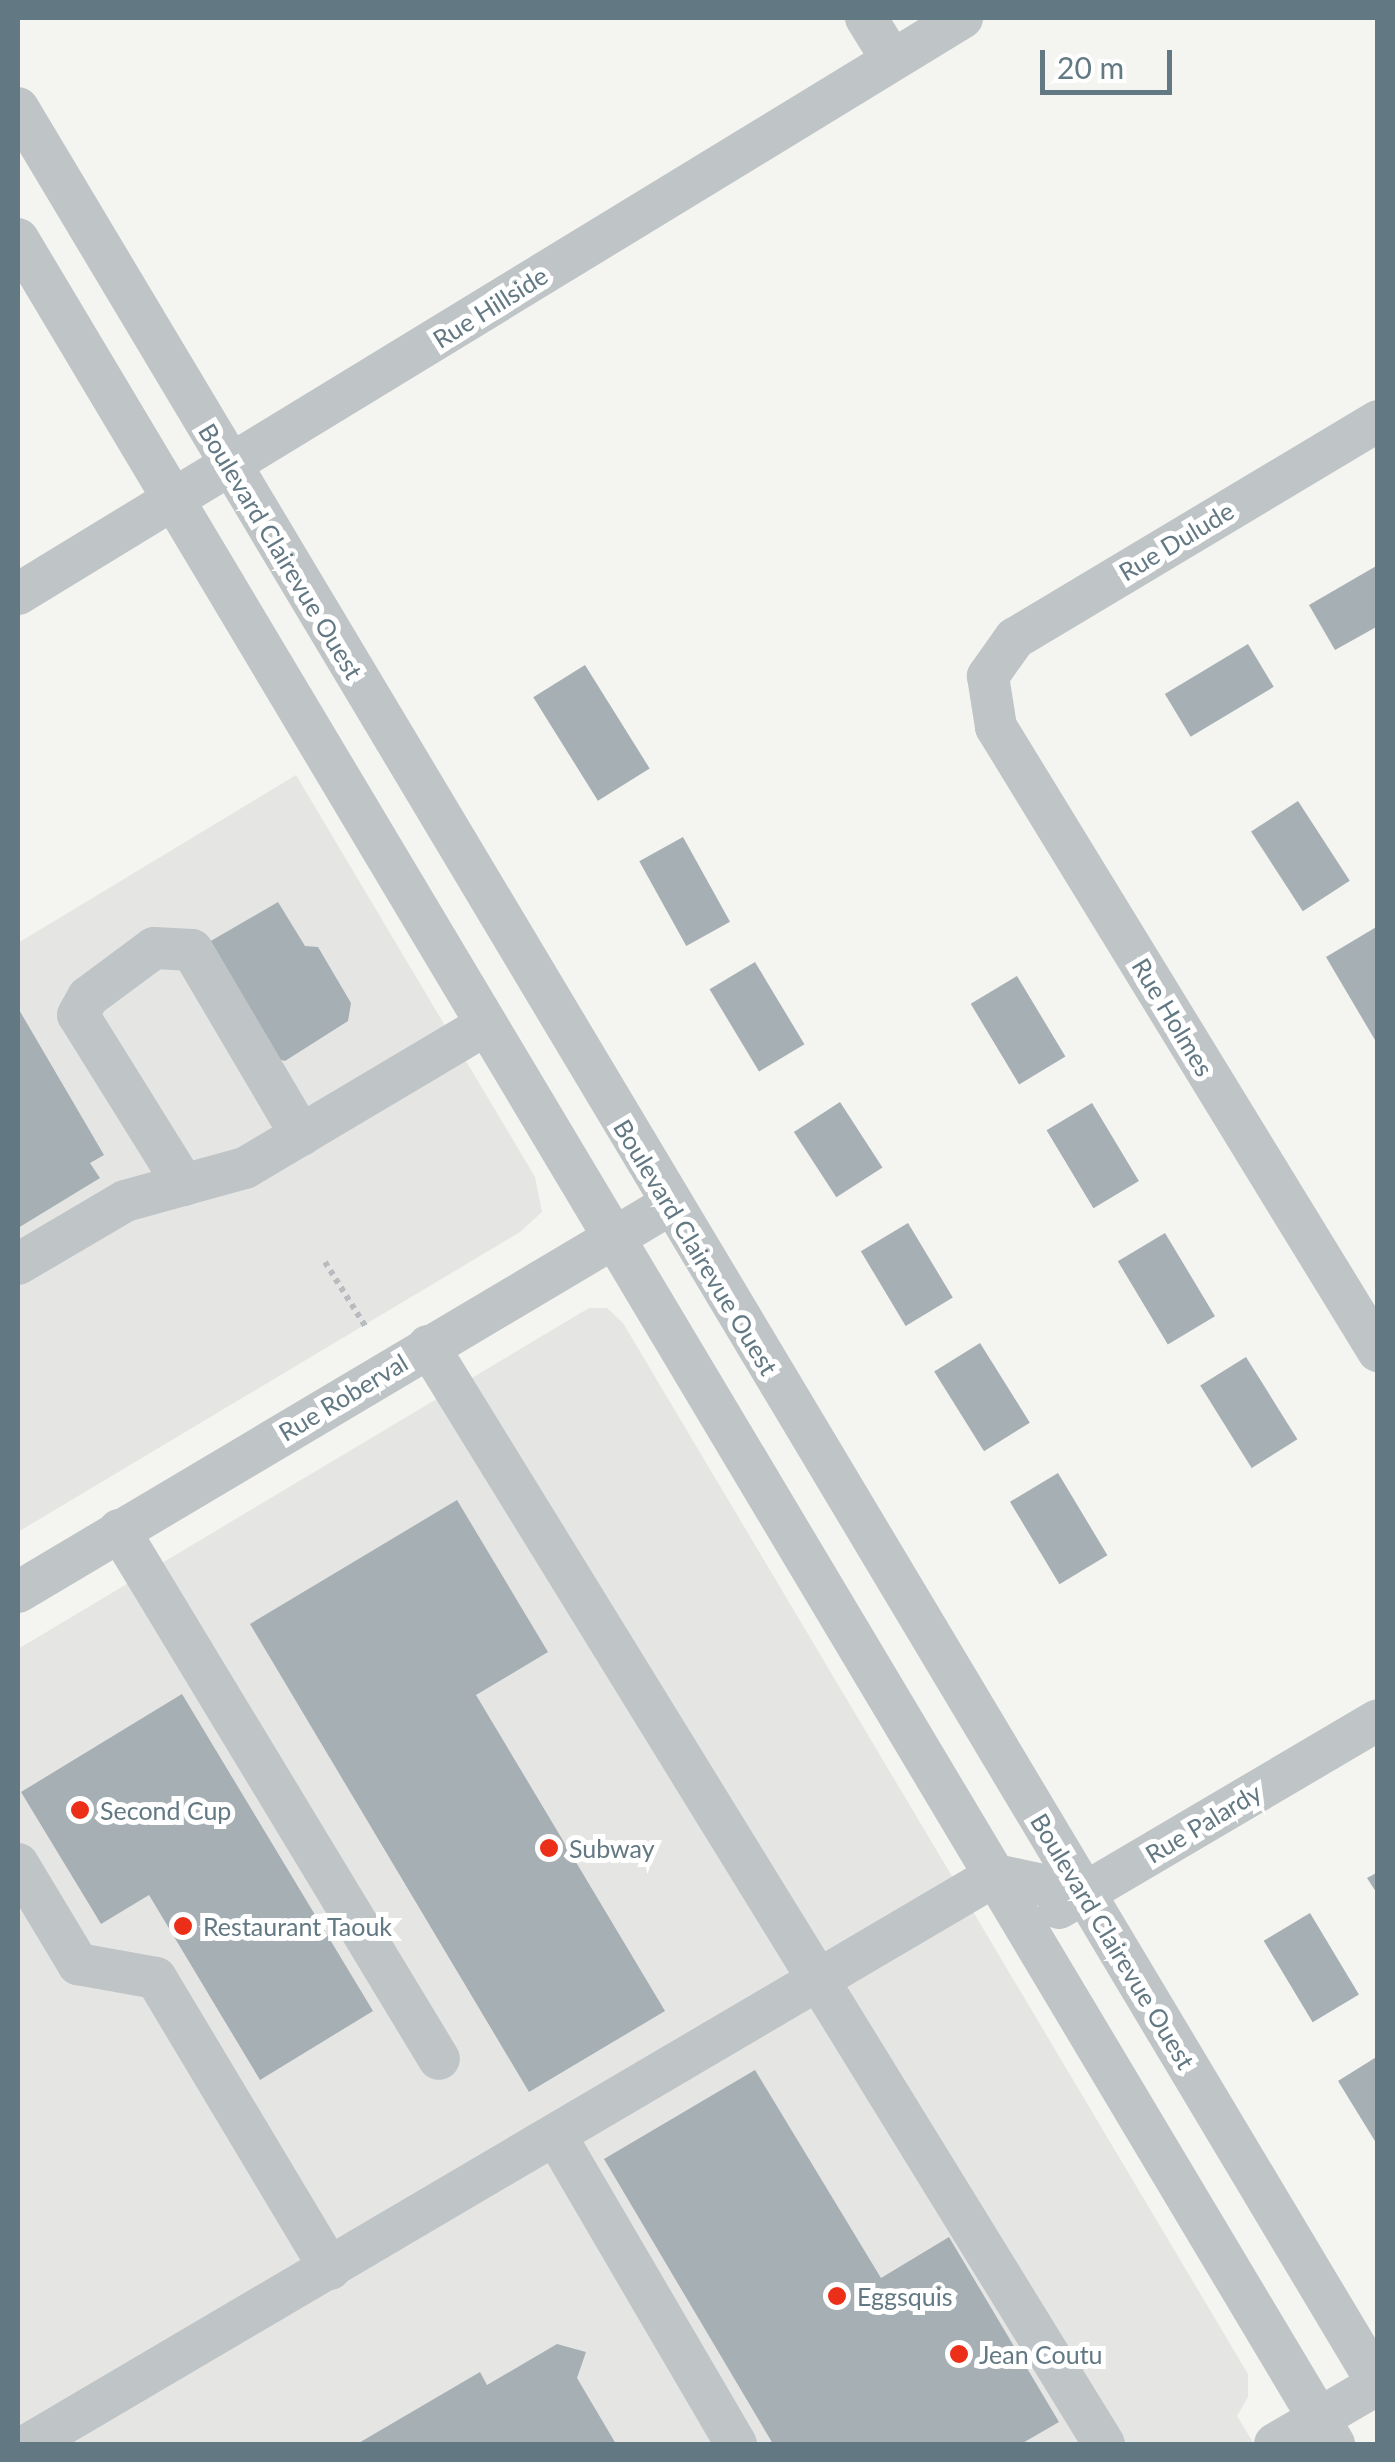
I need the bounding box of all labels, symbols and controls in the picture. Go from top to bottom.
scale bar [1045,30,1178,92]
text: 20 m [1057,49,1124,85]
street label: Rue Hillside [427,260,553,354]
street label: Boulevard Clairevue Ouest [193,418,369,684]
street label: Rue Dulude [1113,495,1239,587]
street label: Rue Holmes [1126,953,1220,1081]
street label: Boulevard Clairevue Ouest [608,1114,784,1380]
street label: Rue Roberval [273,1347,413,1447]
street label: Rue Palardy [1140,1777,1266,1869]
place label: Second Cup [100,1795,231,1825]
marker: Second Cup [69,1799,91,1821]
street label: Boulevard Clairevue Ouest [1025,1808,1201,2074]
place label: Subway [569,1833,655,1863]
marker: Subway [538,1837,560,1859]
place label: Restaurant Taouk [203,1911,393,1941]
marker: Restaurant Taouk [172,1915,194,1937]
place label: Eggsquis [857,2281,953,2311]
marker: Eggsquis [826,2285,848,2307]
place label: Jean Coutu [979,2339,1103,2369]
marker: Jean Coutu [948,2343,970,2365]

